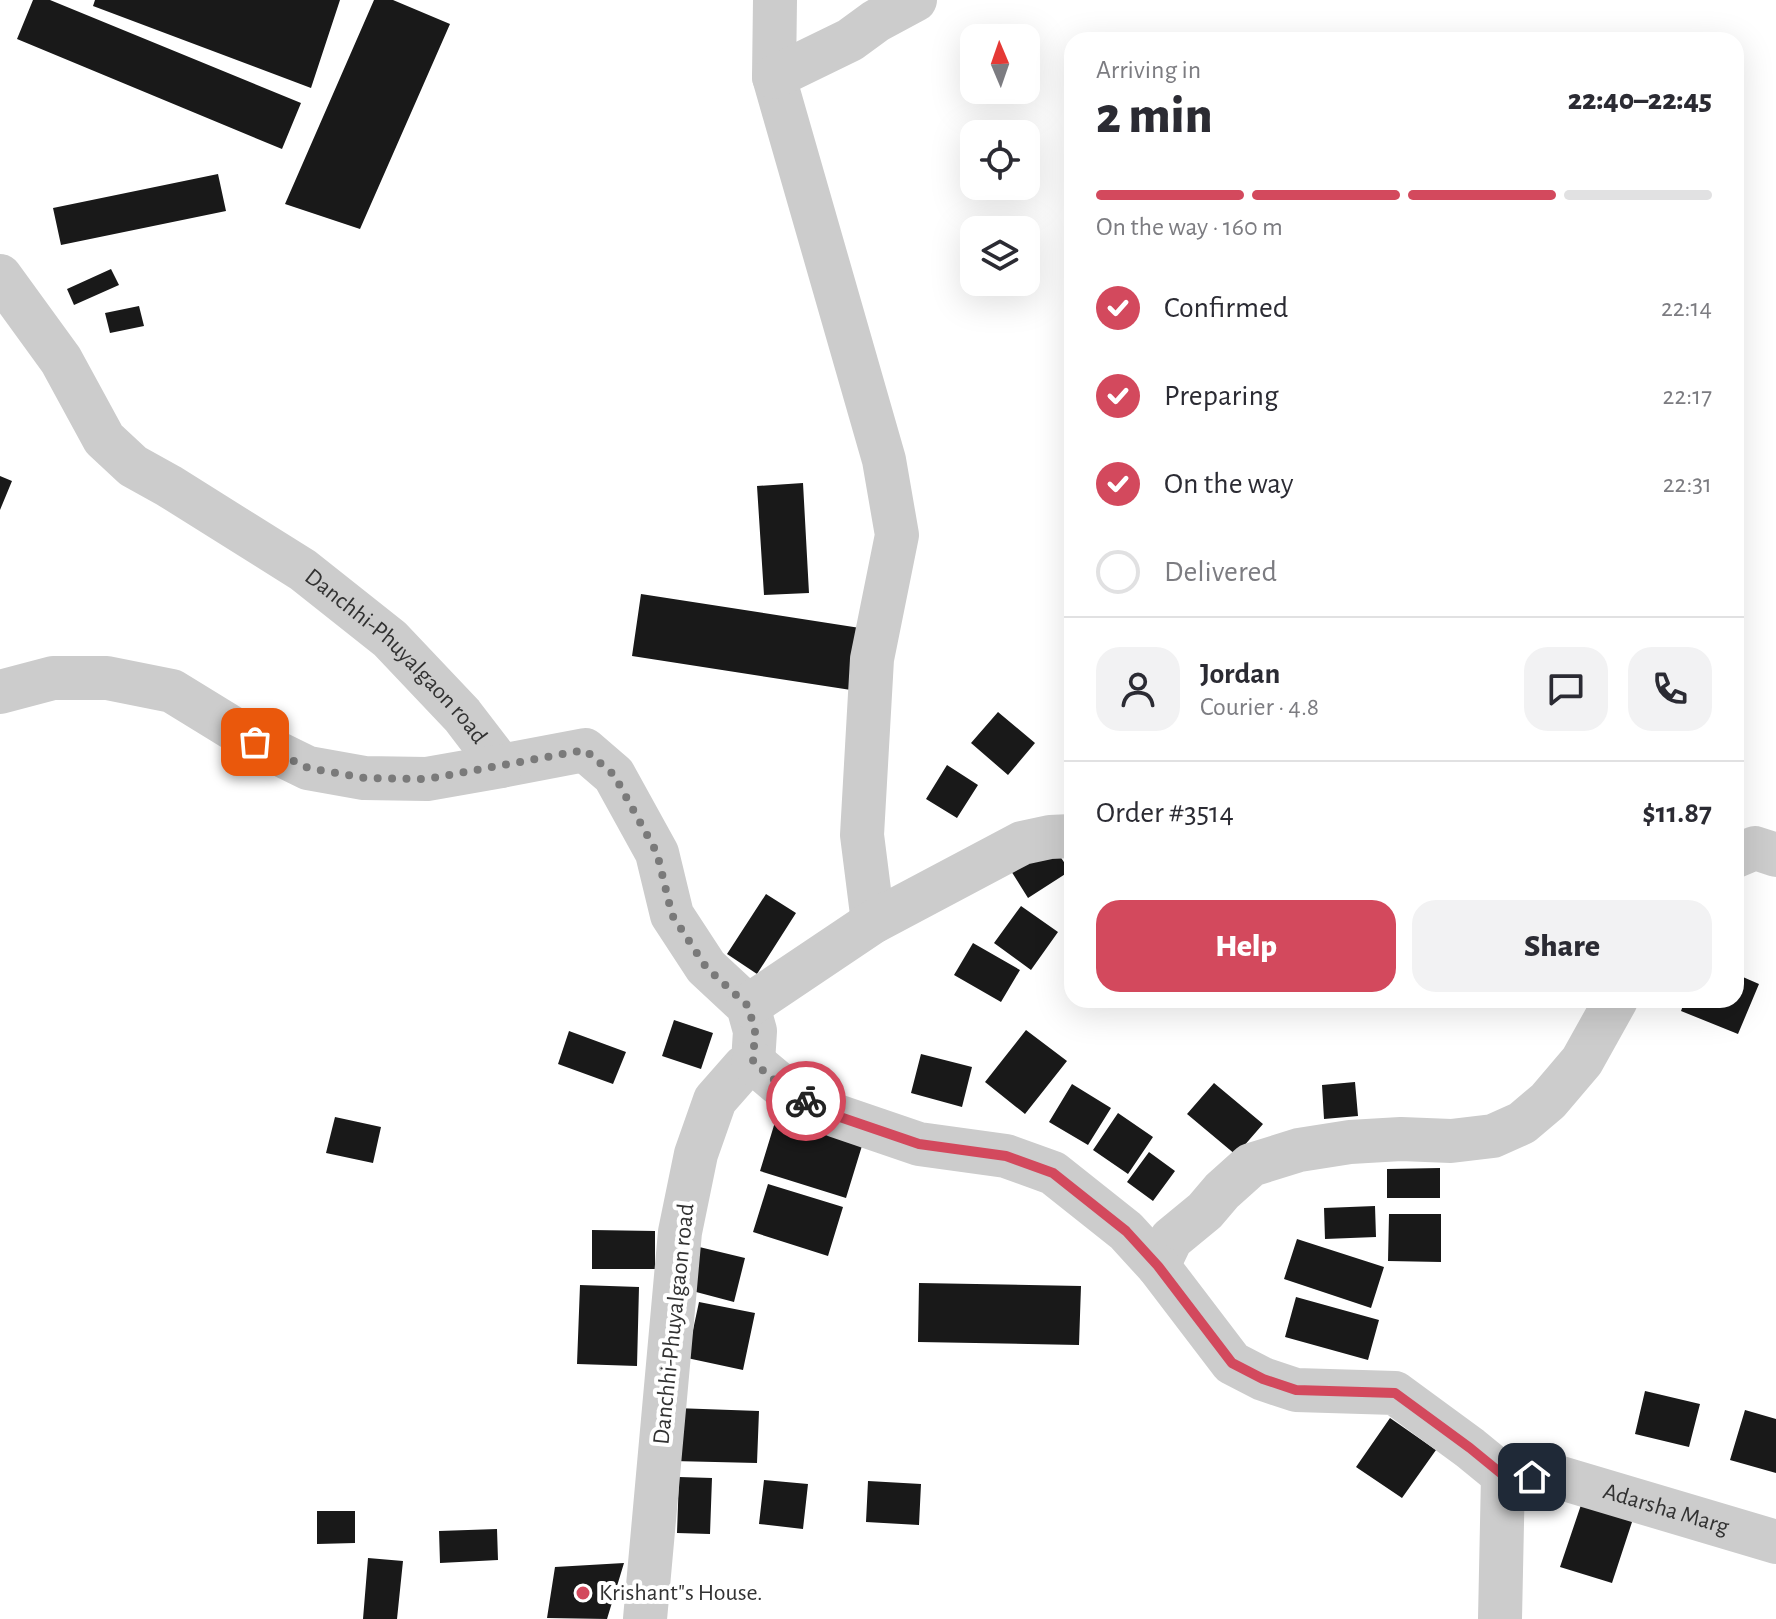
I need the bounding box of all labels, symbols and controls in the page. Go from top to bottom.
north arrow [960,24,1040,104]
map controls [960,24,1040,296]
text: Arriving in [1096,57,1201,83]
text: 22:40–22:45 [1568,85,1712,115]
text: 2 min [1096,90,1212,142]
button: locate [960,120,1040,200]
text: On the way · 160 m [1096,214,1283,240]
button: layers [960,216,1040,296]
icon: check [1096,286,1140,330]
text: Confirmed [1164,293,1288,323]
text: 22:14 [1661,295,1712,321]
icon: check [1096,374,1140,418]
text: Preparing [1164,381,1279,411]
text: 22:17 [1663,383,1712,409]
icon: check [1096,462,1140,506]
text: On the way [1164,469,1293,499]
text: 22:31 [1663,471,1712,497]
text: Delivered [1164,557,1277,587]
street label: Danchhi-Phuyalgaon road [300,564,492,748]
button: person [1096,647,1180,731]
button: chat [1524,647,1608,731]
button: phone [1628,647,1712,731]
text: Jordan [1200,659,1280,689]
text: Courier · 4.8 [1200,694,1319,720]
pin [221,708,289,776]
icon: bag [233,720,277,764]
text: Order #3514 [1096,798,1234,828]
text: $11.87 [1642,798,1712,828]
button: Help [1096,900,1396,992]
button: Share [1412,900,1712,992]
courier [766,1061,846,1141]
icon: bike [784,1079,828,1123]
street label: Danchhi-Phuyalgaon road [649,1202,699,1446]
pin [1498,1443,1566,1511]
icon: home [1510,1455,1554,1499]
street label: Adarsha Marg [1600,1479,1732,1539]
place label: Krishant"s House. [599,1581,762,1605]
marker: Krishant"s House. [574,1584,592,1602]

